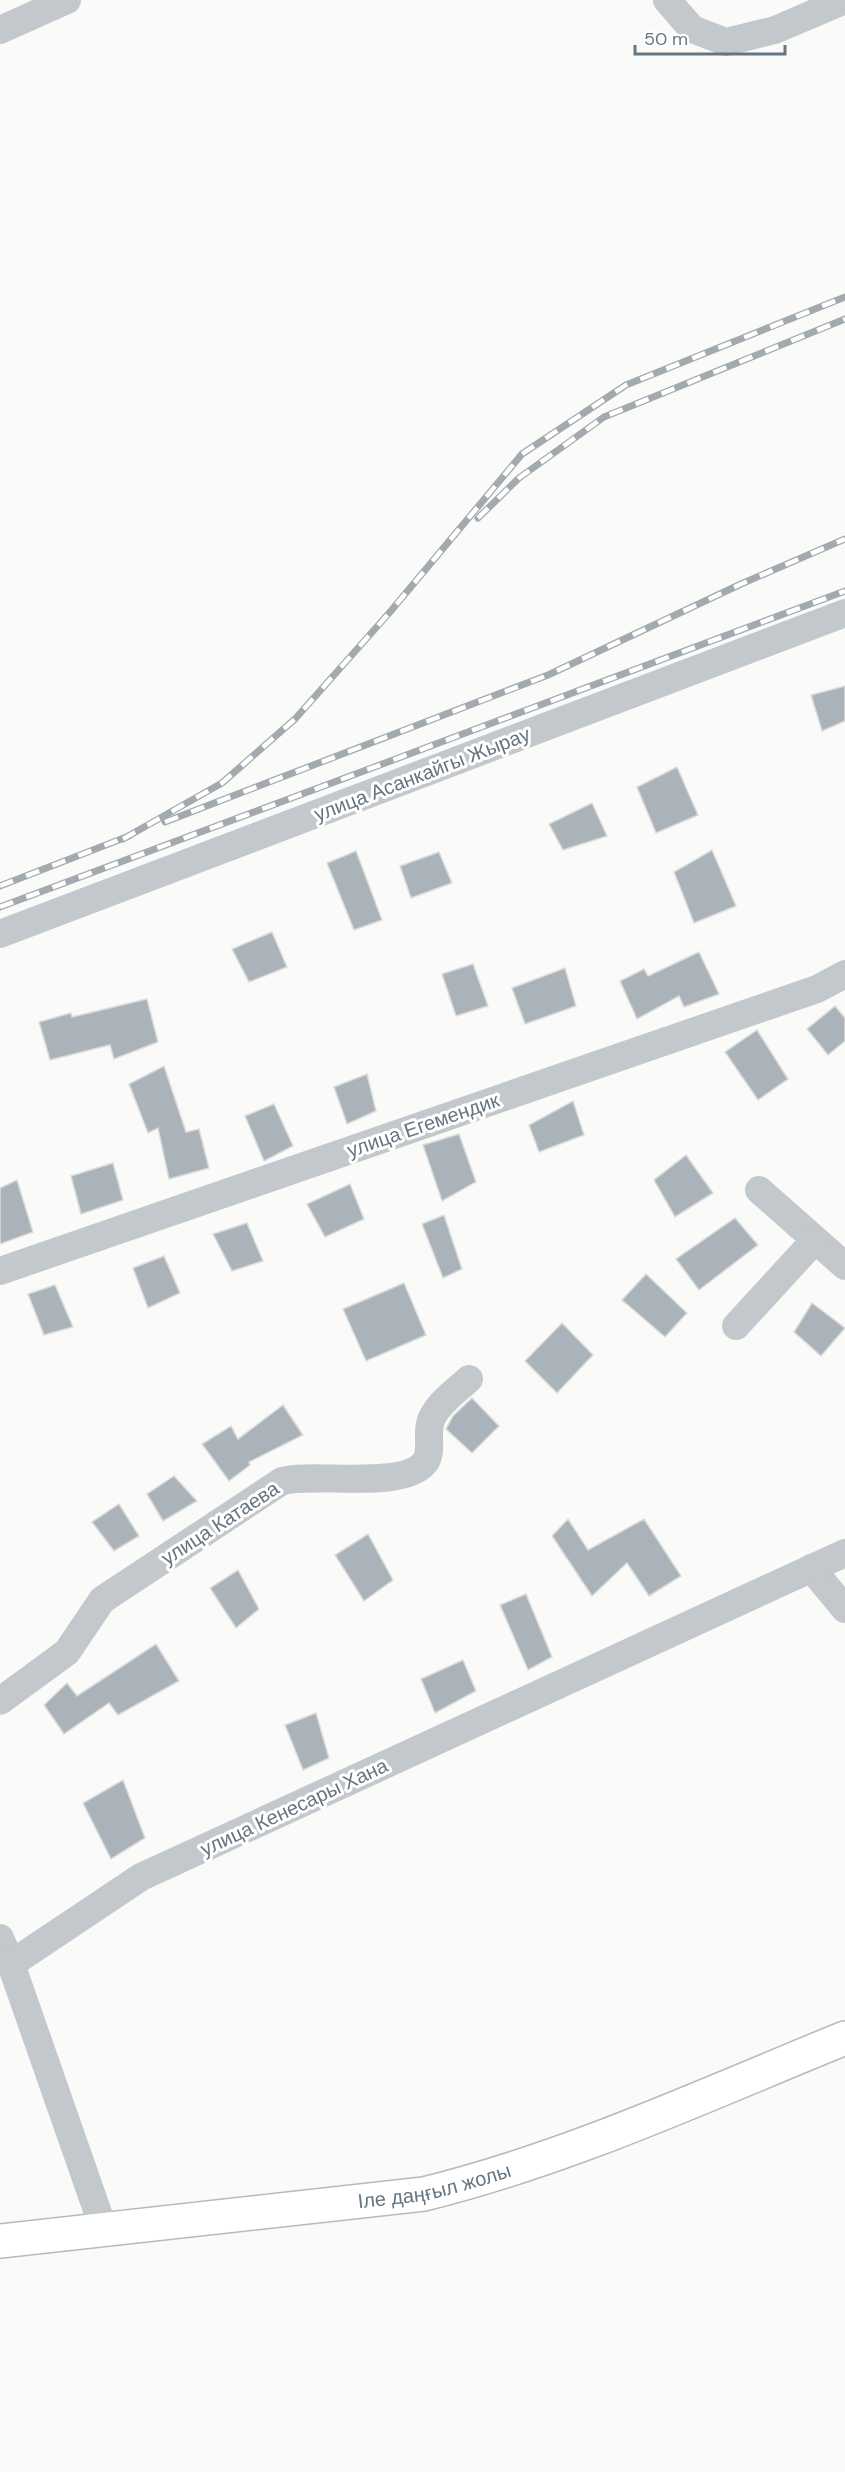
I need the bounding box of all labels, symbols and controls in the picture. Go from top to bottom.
scale bar [635,18,785,56]
text: 50 m [644,27,688,51]
street label: улица Асанкайгы Жырау [310,721,534,827]
street label: улица Егемендик [344,1087,503,1163]
street label: улица Катаева [156,1475,285,1571]
street label: улица Кенесары Хана [196,1752,393,1862]
street label: Іле даңғыл жолы [356,2157,514,2214]

